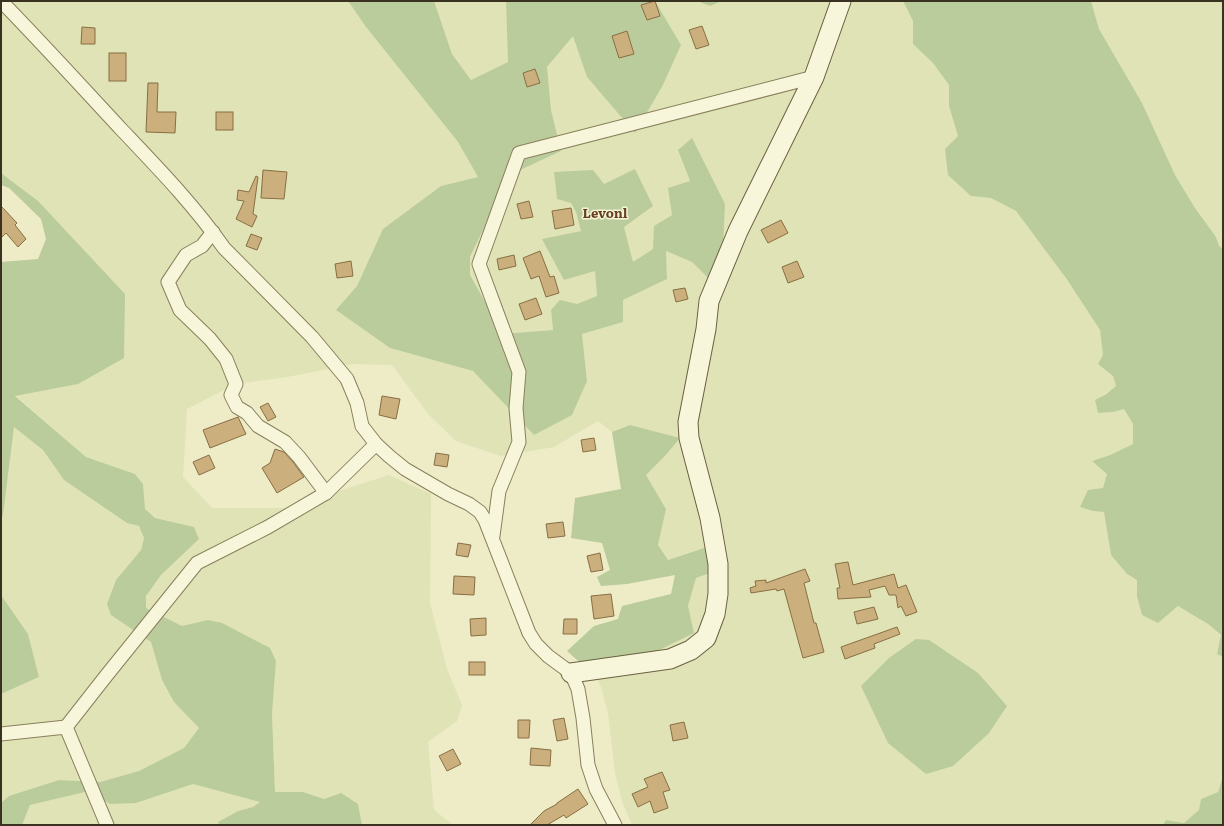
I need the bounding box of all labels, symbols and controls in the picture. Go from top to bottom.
district label: Levonl [582,203,628,222]

